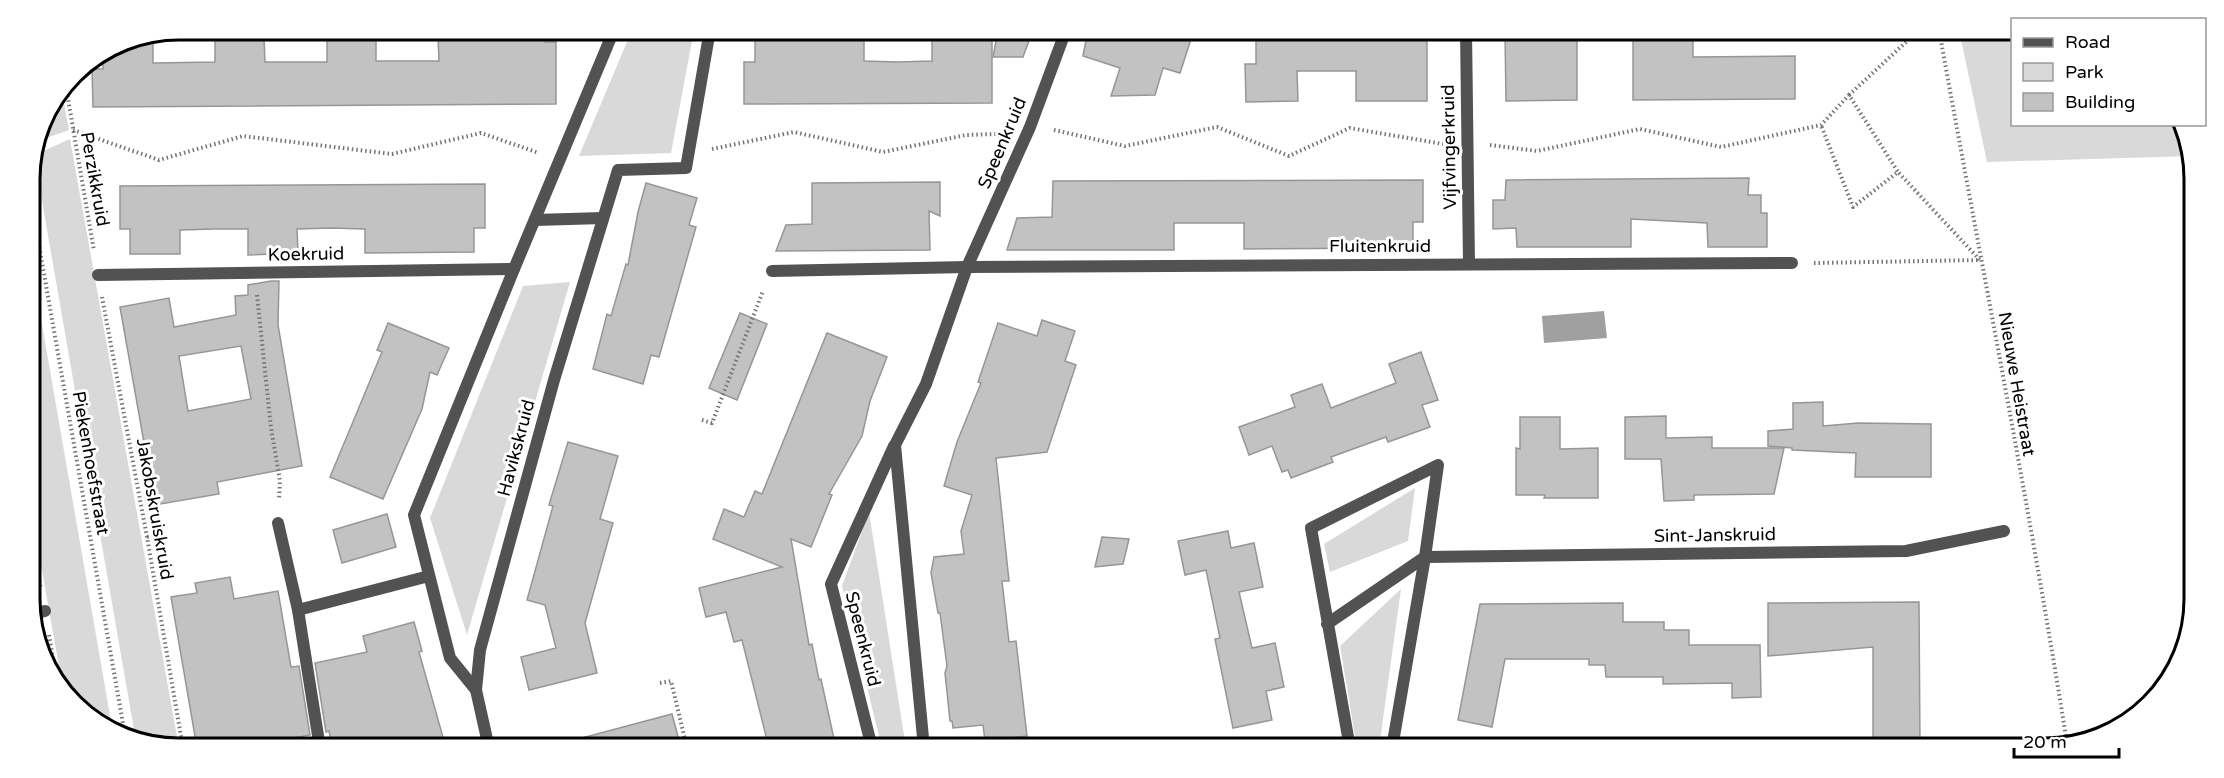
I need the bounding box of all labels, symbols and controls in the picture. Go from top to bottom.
legend [2011,18,2206,126]
text: Road [2065,31,2110,53]
text: Park [2065,61,2104,83]
street label: Vijfvingerkruid [1437,84,1461,210]
text: Building [2065,91,2135,113]
street label: Speenkruid [973,94,1031,192]
street label: Perzikkruid [76,130,114,228]
street label: Fluitenkruid [1329,235,1431,257]
street label: Koekruid [267,242,345,266]
street label: Nieuwe Heistraat [1993,310,2041,458]
street label: Piekenhoefstraat [68,389,114,537]
street label: Havikskruid [493,397,539,499]
street label: Jakobskruiskruid [132,436,178,582]
street label: Sint-Janskruid [1654,523,1776,547]
street label: Speenkruid [841,589,885,689]
scale bar [2014,721,2119,759]
text: 20 m [2023,731,2067,753]

